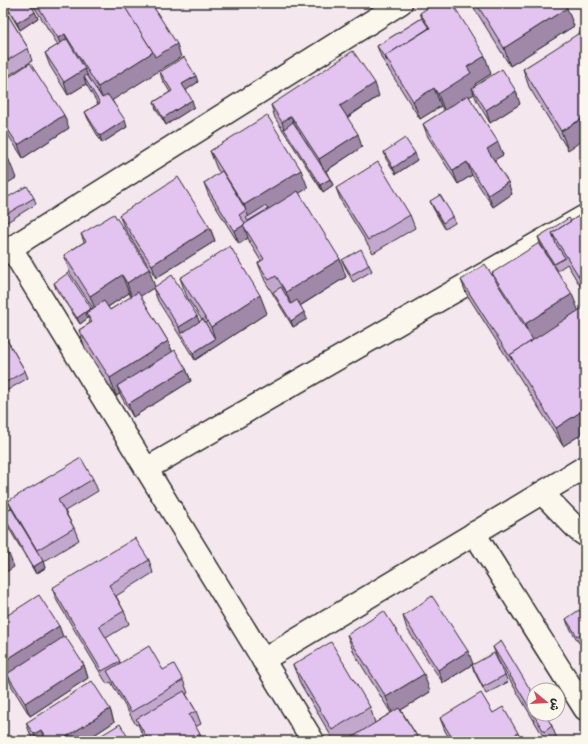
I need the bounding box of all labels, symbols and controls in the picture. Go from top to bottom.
north arrow [526,682,566,722]
text: ش [544,696,566,714]

